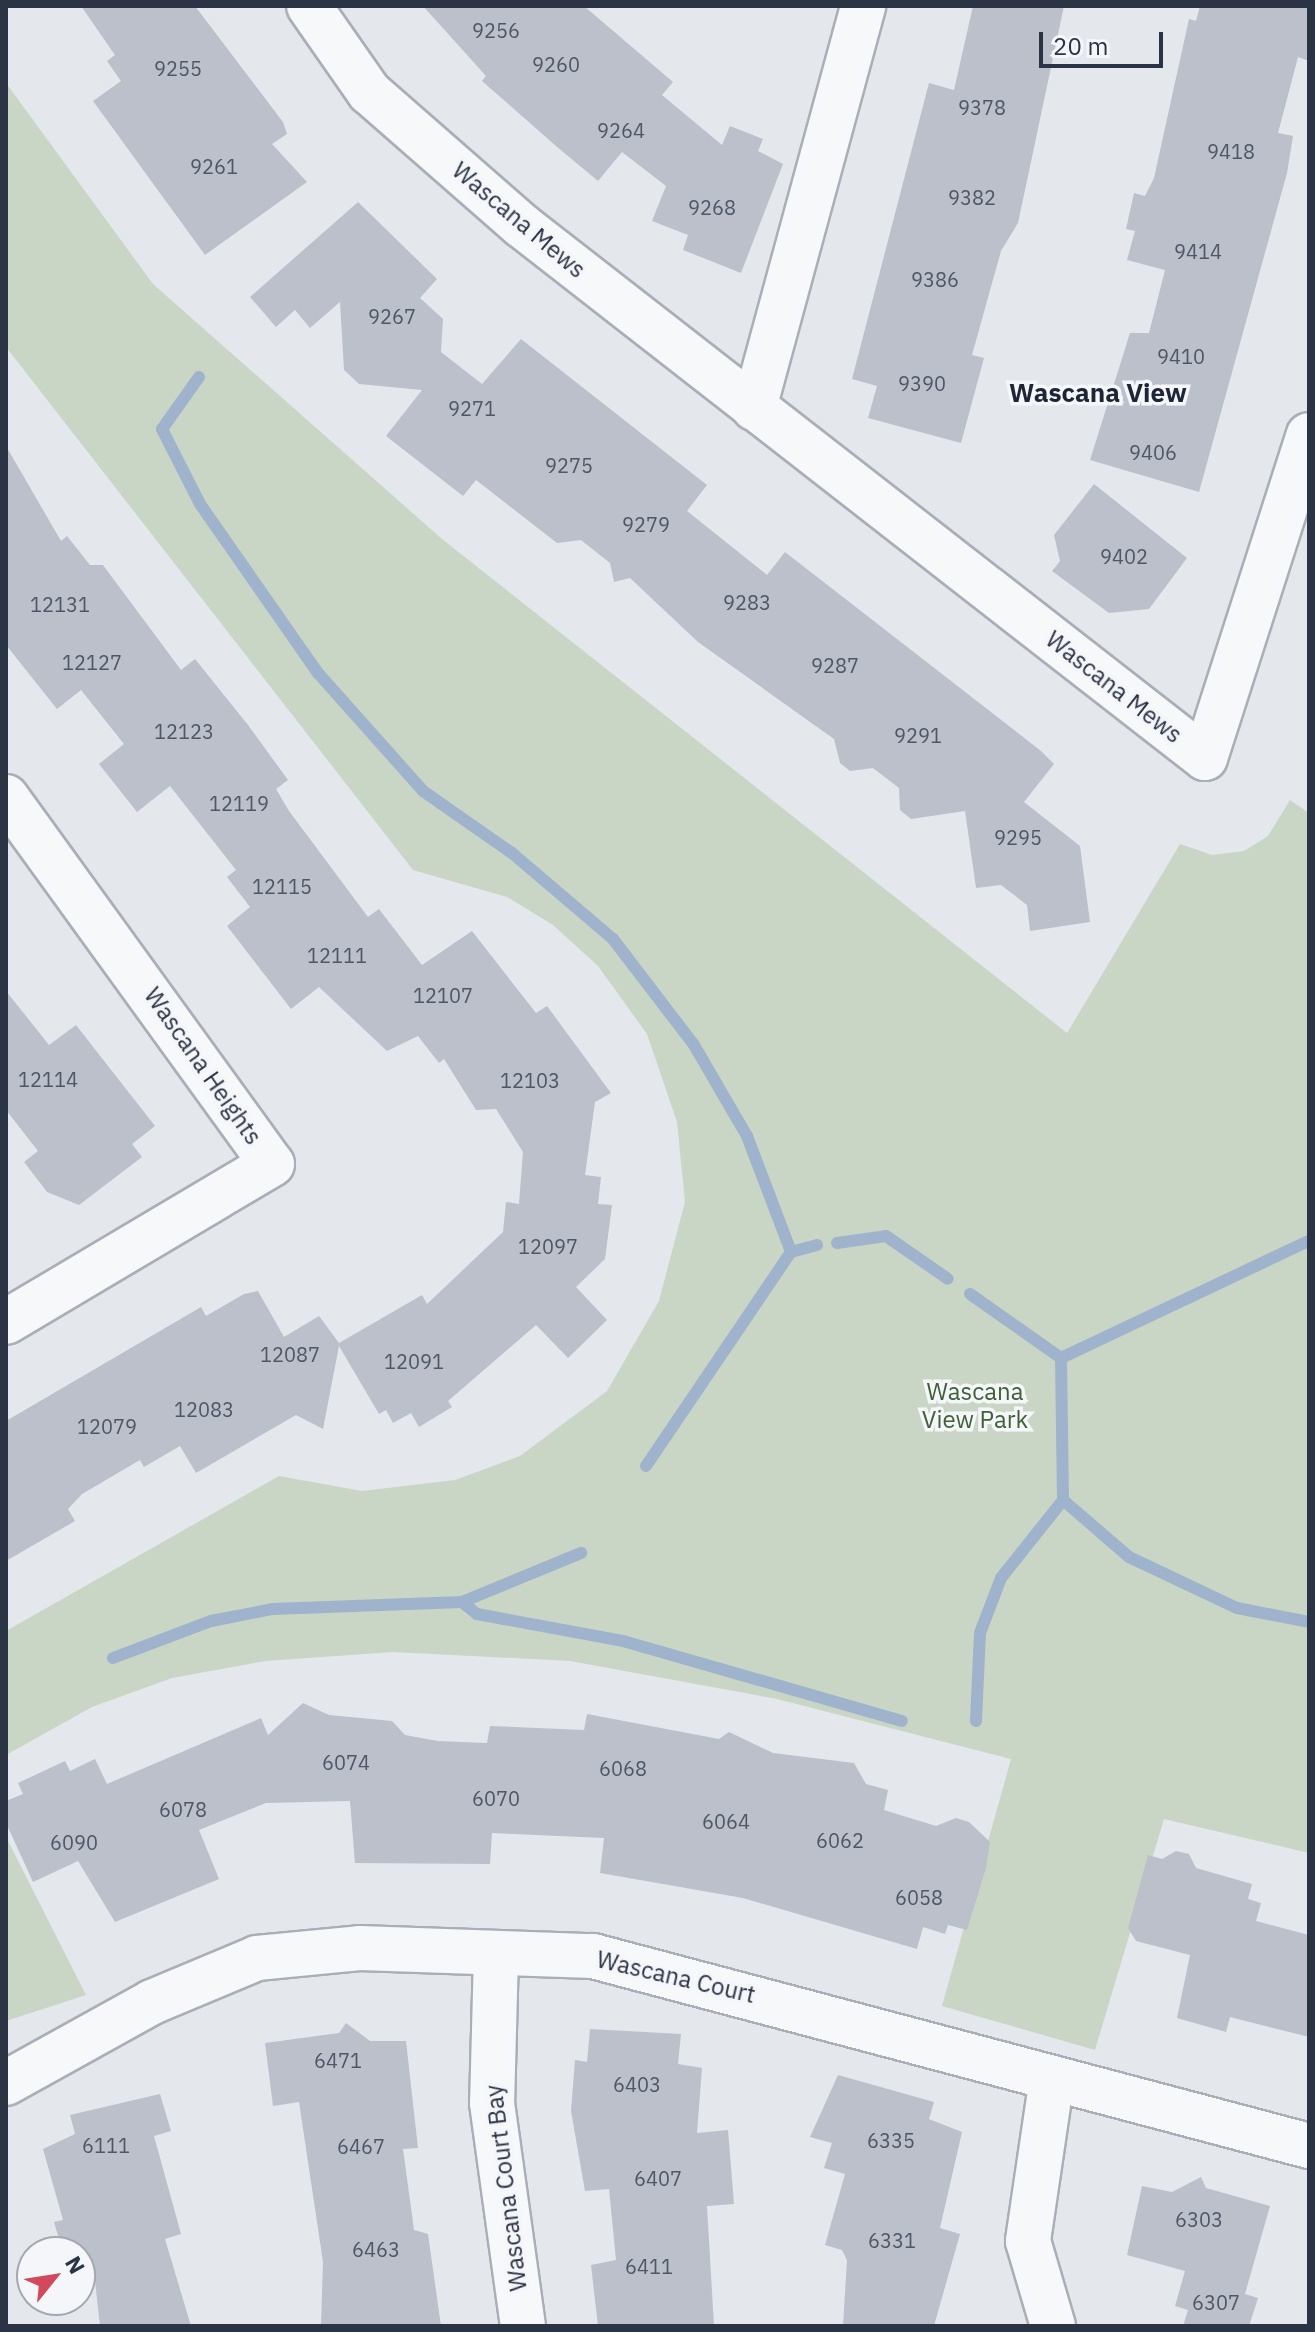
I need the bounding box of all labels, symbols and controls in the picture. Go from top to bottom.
scale bar [1043,16,1167,66]
house number: 9256 [472,18,520,42]
text: 20 m [1053,30,1108,62]
house number: 9260 [532,52,580,76]
house number: 9255 [154,56,202,80]
house number: 9378 [958,95,1006,119]
house number: 9264 [597,118,645,142]
house number: 9418 [1207,139,1255,163]
house number: 9261 [190,154,238,178]
street label: Wascana Mews [446,156,592,284]
house number: 9382 [948,185,996,209]
house number: 9268 [688,195,736,219]
house number: 9414 [1174,239,1222,263]
house number: 9386 [911,267,959,291]
house number: 9267 [368,304,416,328]
house number: 9410 [1157,344,1205,368]
house number: 9390 [898,371,946,395]
district label: Wascana View [1009,377,1187,409]
house number: 9271 [448,396,496,420]
house number: 9406 [1129,440,1177,464]
house number: 9275 [545,453,593,477]
house number: 9279 [622,512,670,536]
house number: 9402 [1100,544,1148,568]
house number: 9283 [723,590,771,614]
house number: 12131 [30,592,90,616]
street label: Wascana Mews [1040,625,1188,749]
house number: 12127 [62,650,122,674]
house number: 9287 [811,653,859,677]
house number: 12123 [154,719,214,743]
house number: 9291 [894,723,942,747]
house number: 12119 [209,791,269,815]
house number: 9295 [994,825,1042,849]
house number: 12115 [252,874,312,898]
house number: 12111 [307,943,367,967]
street label: Wascana Heights [138,982,268,1150]
house number: 12107 [413,983,473,1007]
house number: 12114 [18,1067,78,1091]
house number: 12103 [500,1068,560,1092]
house number: 12097 [518,1234,578,1258]
house number: 12087 [260,1342,320,1366]
house number: 12091 [384,1349,444,1373]
park label: Wascana View Park [922,1378,1028,1434]
house number: 12083 [174,1397,234,1421]
house number: 12079 [77,1414,137,1438]
house number: 6074 [322,1750,370,1774]
house number: 6068 [599,1756,647,1780]
house number: 6070 [472,1786,520,1810]
house number: 6078 [159,1797,207,1821]
house number: 6064 [702,1809,750,1833]
house number: 6062 [816,1828,864,1852]
house number: 6090 [50,1830,98,1854]
house number: 6058 [895,1885,943,1909]
street label: Wascana Court [594,1945,758,2009]
house number: 6471 [314,2048,362,2072]
house number: 6403 [613,2072,661,2096]
street label: Wascana Court Bay [479,2083,533,2293]
house number: 6335 [867,2128,915,2152]
house number: 6111 [82,2133,130,2157]
house number: 6467 [337,2134,385,2158]
house number: 6407 [634,2166,682,2190]
house number: 6303 [1175,2207,1223,2231]
house number: 6331 [868,2228,916,2252]
north arrow [16,2236,96,2316]
house number: 6463 [352,2237,400,2261]
text: N [59,2251,92,2279]
house number: 6411 [625,2254,673,2278]
house number: 6307 [1192,2290,1240,2314]

